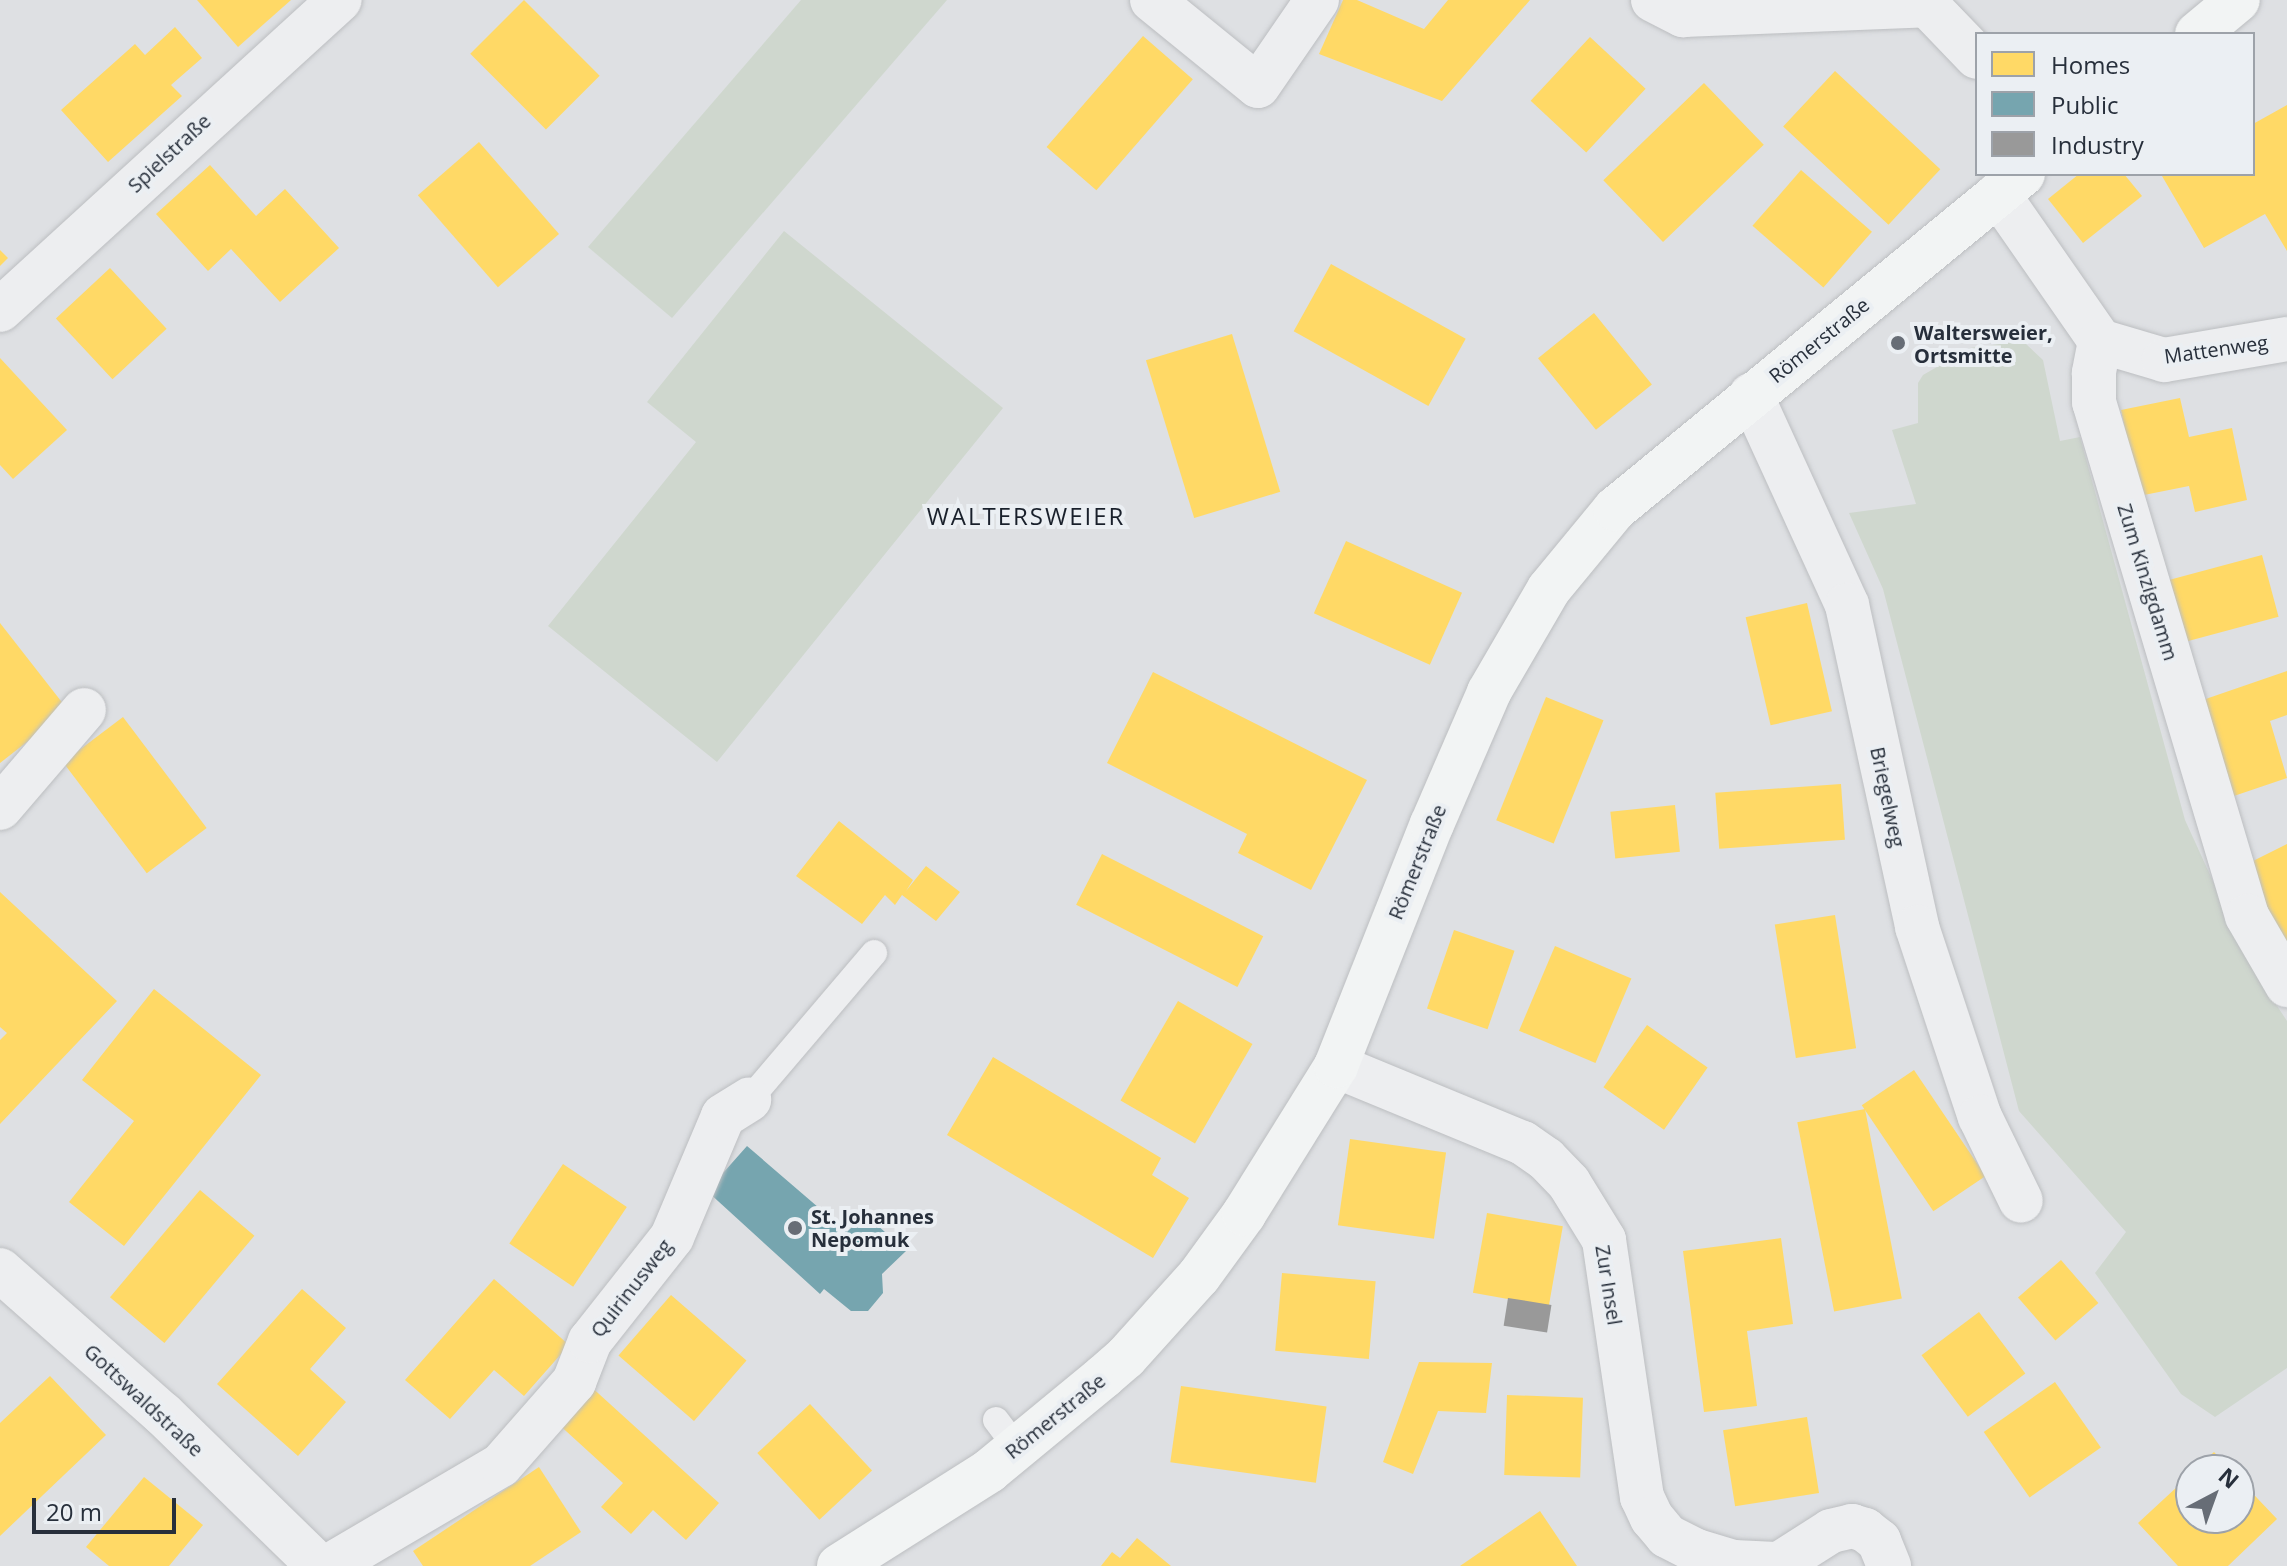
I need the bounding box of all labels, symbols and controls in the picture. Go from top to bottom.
legend [1975,32,2255,176]
text: Homes [2051,48,2130,81]
text: Public [2051,88,2118,121]
street label: Spielstraße [123,109,215,197]
text: Industry [2051,128,2144,161]
street label: Römerstraße [1764,292,1874,388]
place label: Waltersweier, Ortsmitte [1914,320,2053,367]
street label: Mattenweg [2163,330,2269,368]
marker: Waltersweier, Ortsmitte [1889,334,1907,352]
street label: Zum Kinzigdamm [2113,501,2183,663]
district label: WALTERSWEIER [927,502,1125,530]
street label: Briegelweg [1866,745,1910,849]
street label: Römerstraße [1383,801,1451,923]
place label: St. Johannes Nepomuk [811,1204,934,1251]
marker: St. Johannes Nepomuk [786,1219,804,1237]
street label: Quirinusweg [585,1234,677,1342]
street label: Zur Insel [1591,1243,1627,1327]
street label: Gottswaldstraße [80,1339,208,1461]
street label: Römerstraße [1000,1368,1110,1464]
north arrow [2175,1454,2255,1534]
text: N [2213,1460,2246,1495]
scale bar [36,1482,180,1532]
text: 20 m [46,1495,102,1528]

